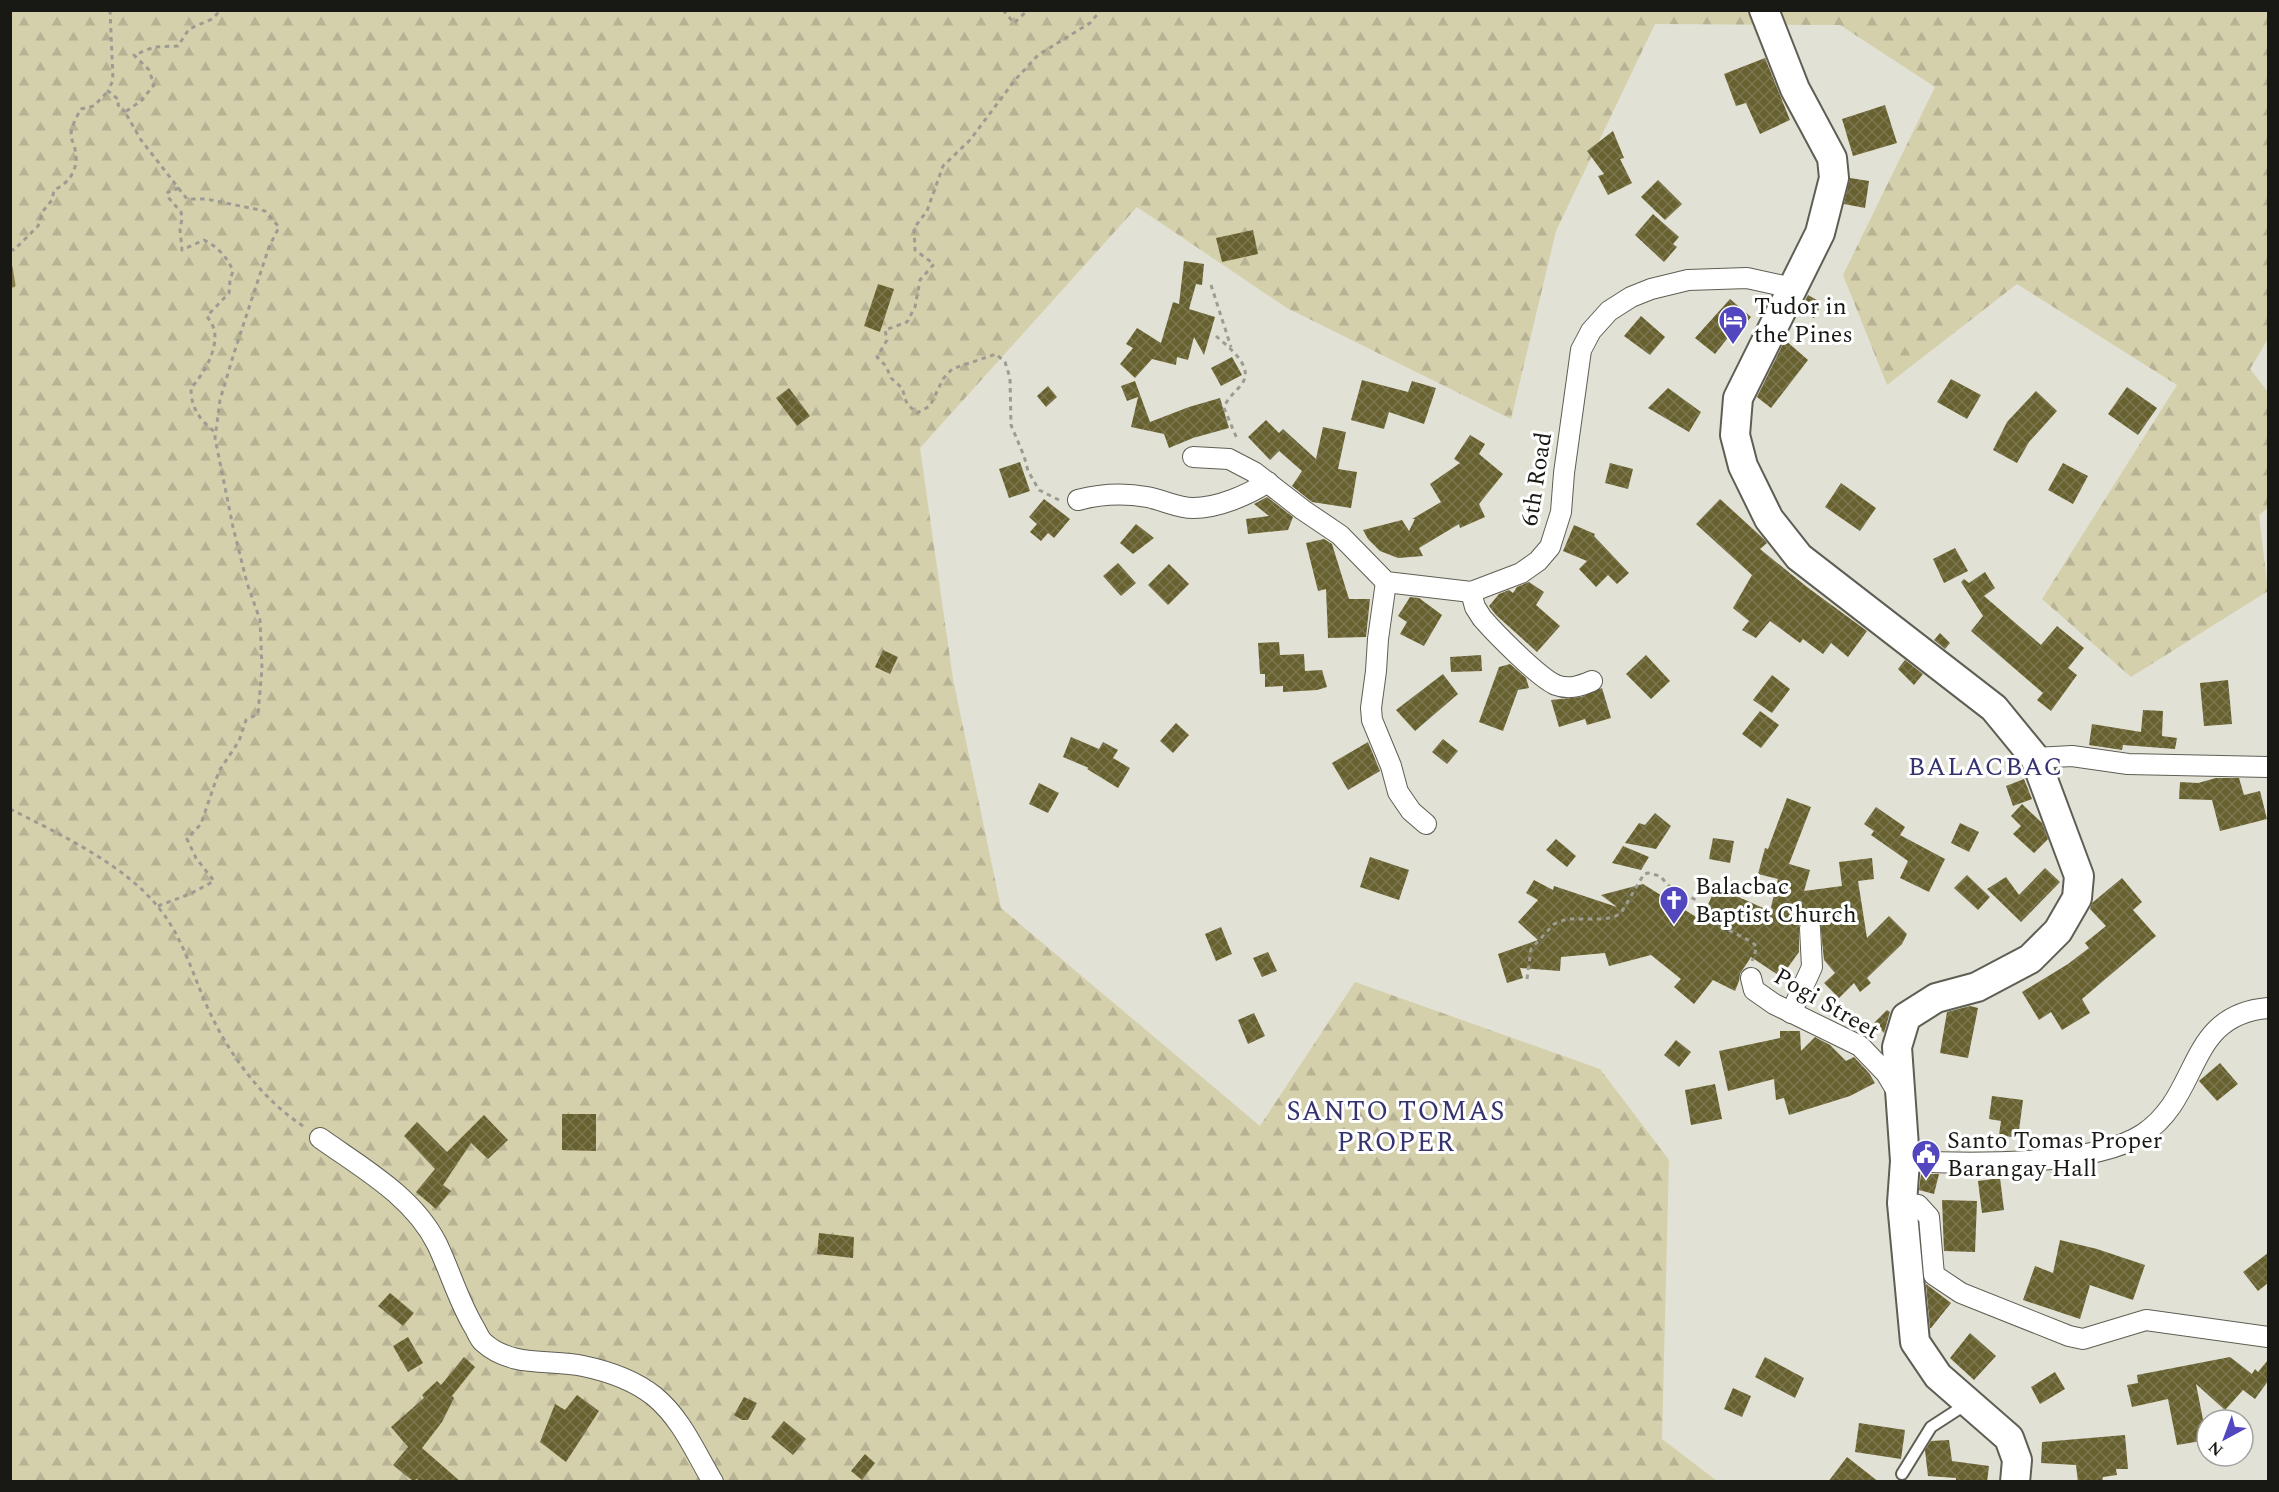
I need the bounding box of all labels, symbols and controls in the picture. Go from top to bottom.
place label: Tudor in the Pines [1754,289,1853,353]
hotel icon: Tudor in the Pines [1717,304,1749,346]
street label: 6th Road [1512,430,1562,529]
district label: BALACBAC [1908,747,2064,787]
place label: Balacbac Baptist Church [1695,869,1857,933]
church icon: Balacbac Baptist Church [1658,884,1690,926]
street label: Pogi Street [1767,959,1886,1049]
district label: SANTO TOMAS PROPER [1286,1091,1506,1164]
place label: Santo Tomas Proper Barangay Hall [1947,1123,2162,1187]
public building icon: Santo Tomas Proper Barangay Hall [1910,1138,1942,1180]
north arrow [2195,1408,2255,1468]
text: N [2203,1435,2229,1462]

